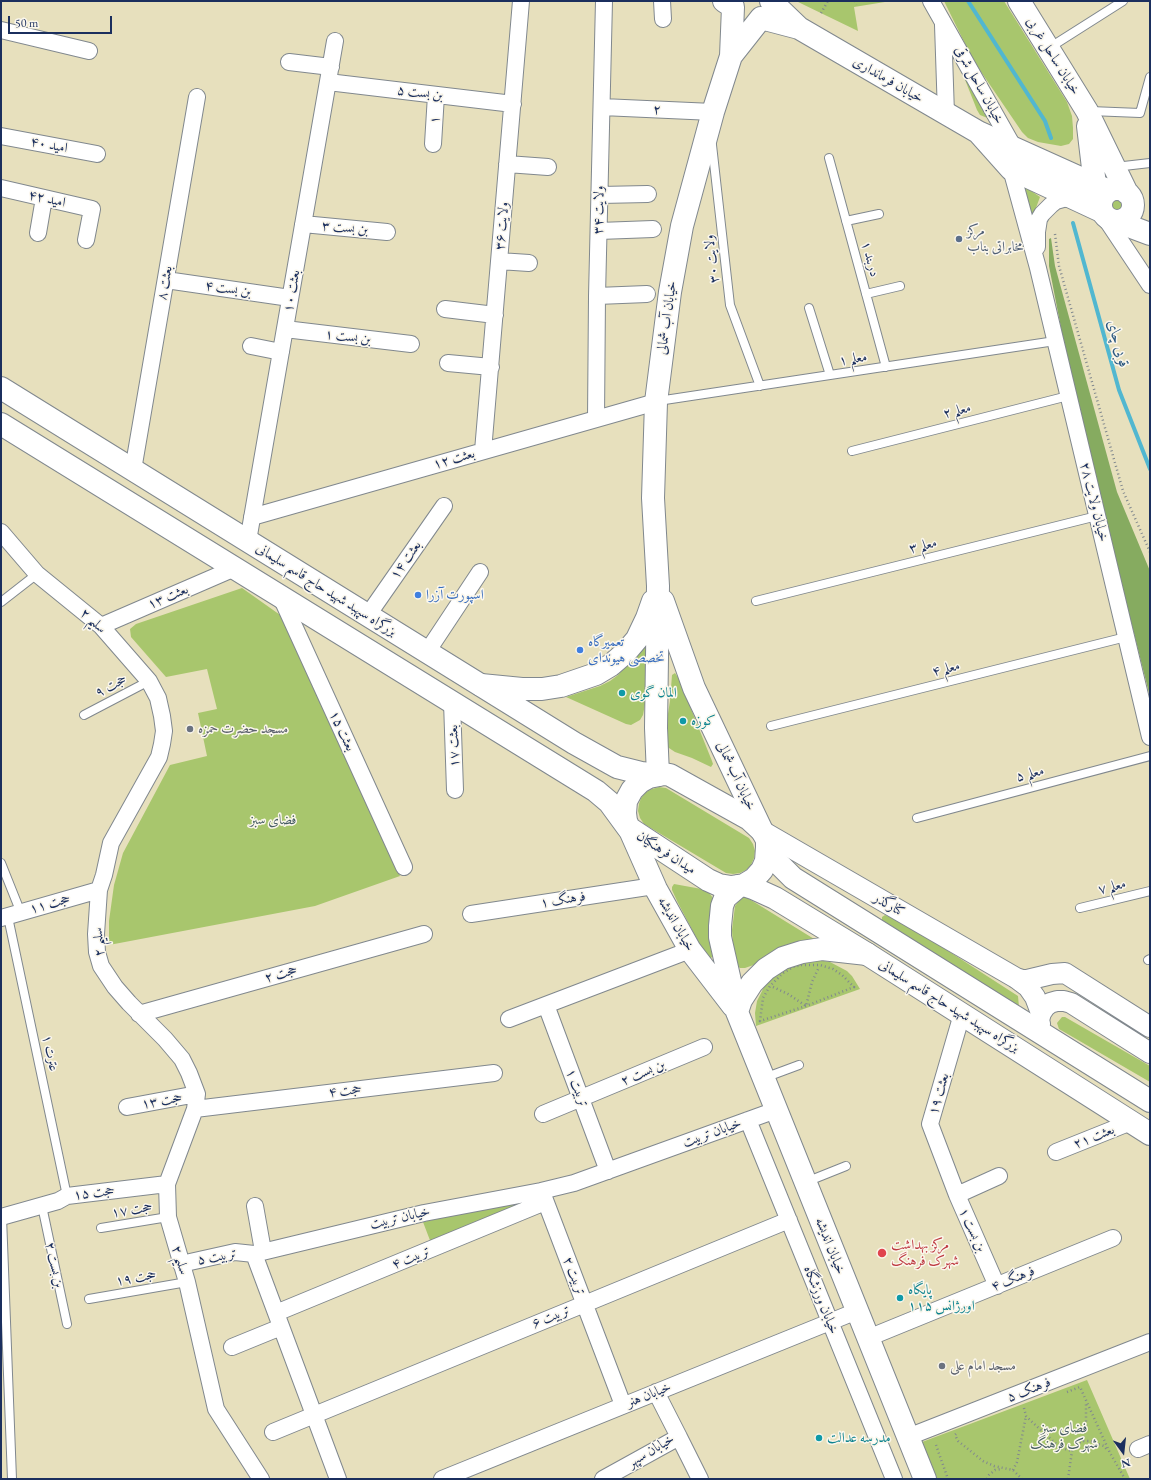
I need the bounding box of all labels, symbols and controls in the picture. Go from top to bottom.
scale bar [10,8,114,34]
street label: خیابان ساحل غربی [1022,14,1084,98]
text: 50 m [15,15,38,31]
street label: خیابان ساحل شرقی [951,43,1007,127]
street label: خیابان فرمانداری [850,53,926,107]
street label: بن بست ۵ [396,82,444,104]
street label: ۲ [652,101,662,119]
street label: ۱ [426,115,444,125]
street label: امید ۴۰ [29,133,69,157]
street label: ولایت ۳۴ [590,186,608,234]
street label: امید ۴۲ [27,187,67,211]
street label: ولایت ۳۶ [492,201,512,251]
street label: بن بست ۳ [321,218,369,238]
place label: مرکز مخابراتی بناب [967,223,1023,256]
street label: ولایت ۳۰ [701,234,723,284]
marker: مرکز مخابراتی بناب [954,234,964,244]
street label: دربند ۱ [857,239,883,279]
street label: بعثت ۸ [154,265,176,301]
street label: بعثت ۱۰ [280,268,304,314]
street label: بن بست ۴ [204,277,252,301]
street label: خیابان آب شمالی [654,280,680,356]
water label: قوبی چای [1103,318,1133,370]
street label: بن بست ۱ [324,326,372,348]
street label: معلم ۱ [838,348,868,370]
street label: معلم ۲ [941,399,973,423]
street label: بعثت ۱۲ [431,445,477,473]
street label: خیابان ولایت ۲۸ [1076,461,1112,543]
street label: معلم ۳ [907,534,939,558]
street label: بعثت ۱۴ [387,538,425,582]
street label: بزرگراه سپهبد شهید حاج قاسم سلیمانی [252,540,400,640]
street label: بعثت ۱۳ [145,581,191,613]
place label: اسپورت آزرا [426,587,484,603]
marker: اسپورت آزرا [413,590,423,600]
street label: سلیم ۲ [76,605,110,637]
place label: تعمیرگاه تخصصی هیوندای [588,634,665,666]
marker: تعمیرگاه تخصصی هیوندای [575,645,585,655]
street label: معلم ۴ [930,657,962,681]
street label: حجت ۹ [92,671,130,701]
place label: المان گوی [630,685,677,701]
marker: المان گوی [617,688,627,698]
street label: بعثت ۱۵ [325,708,359,754]
place label: کوزه [691,713,716,729]
marker: کوزه [678,716,688,726]
place label: مسجد حضرت حمزه [198,721,288,737]
marker: مسجد حضرت حمزه [185,724,195,734]
street label: بعثت ۱۷ [445,724,463,768]
street label: خیابان آب شمالی [713,739,759,813]
street label: معلم ۵ [1014,762,1046,786]
park label: فضای سبز [250,812,296,828]
street label: میدان فرهنگیان [633,828,699,878]
street label: معلم ۷ [1096,875,1128,899]
street label: فرهنگ ۱ [539,888,587,912]
street label: کنارگذر [870,889,908,921]
street label: حجت ۱۱ [28,890,72,918]
street label: خیابان اندیشه [654,894,698,954]
street label: سلیم ۲ [90,927,108,957]
street label: بزرگراه سپهبد شهید حاج قاسم سلیمانی [875,956,1023,1056]
street label: حجت ۲ [263,961,299,987]
street label: عترت ۱ [38,1033,62,1073]
street label: بن بست ۲ [618,1056,668,1090]
street label: تربیت ۱ [562,1066,592,1110]
street label: بعثت ۱۹ [925,1071,953,1117]
street label: حجت ۴ [327,1081,363,1101]
street label: حجت ۱۳ [140,1089,184,1113]
street label: خیابان تربیت [680,1115,744,1151]
street label: بعثت ۲۱ [1071,1121,1117,1153]
street label: حجت ۱۵ [72,1182,116,1204]
street label: حجت ۱۷ [110,1198,154,1222]
street label: خیابان تربیت [368,1203,432,1233]
street label: بن بست ۱ [955,1205,989,1255]
street label: خیابان اندیشه [811,1215,849,1277]
place label: مرکز بهداشت شهرک فرهنگ [891,1237,959,1270]
street label: بن بست ۲ [41,1240,67,1290]
street label: سلیم ۲ [168,1243,192,1277]
street label: تربیت ۴ [389,1243,433,1273]
street label: تربیت ۵ [196,1245,238,1269]
marker: مرکز بهداشت شهرک فرهنگ [876,1247,888,1259]
street label: تربیت ۲ [559,1254,589,1298]
street label: خیابان ورزشگاه [800,1263,842,1337]
street label: فرهنگ ۴ [989,1263,1037,1295]
street label: حجت ۱۹ [114,1266,158,1290]
place label: پایگاه اورژانس ۱۱۵ [908,1282,975,1314]
marker: پایگاه اورژانس ۱۱۵ [895,1293,905,1303]
street label: تربیت ۶ [529,1302,573,1332]
place label: مسجد امام علی [950,1358,1016,1374]
marker: مسجد امام علی [937,1361,947,1371]
street label: فرهنک ۵ [1005,1374,1053,1406]
street label: خیابان هنر [624,1379,674,1411]
park label: فضای سبز شهرک فرهنگ [1030,1420,1098,1452]
place label: مدرسه عدالت [827,1430,891,1446]
street label: خیابان سپهر [625,1431,677,1471]
north arrow [1103,1432,1143,1472]
marker: مدرسه عدالت [814,1433,824,1443]
text: N [1120,1456,1132,1472]

